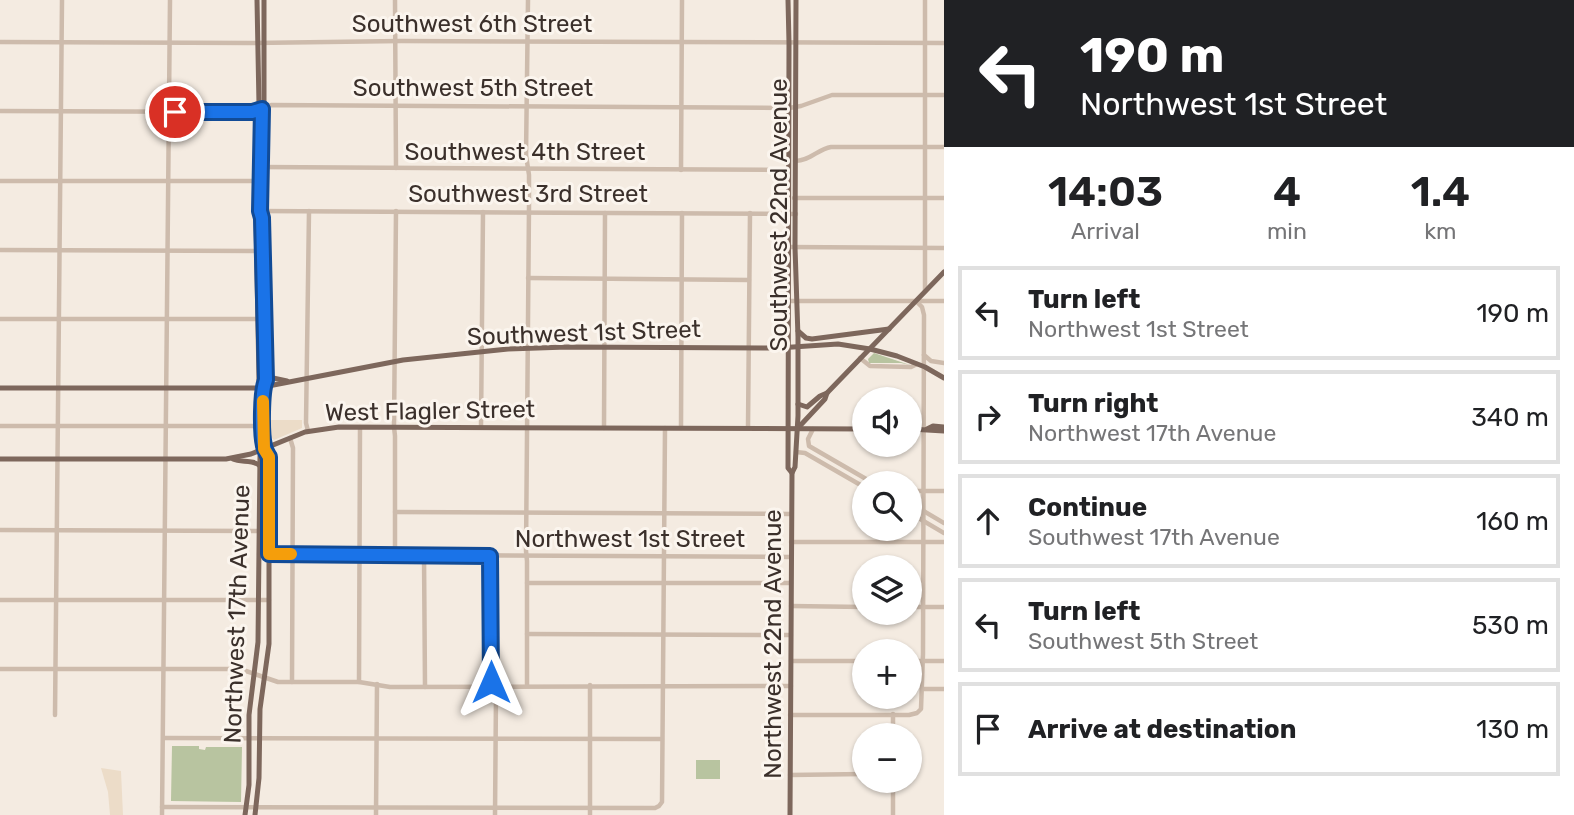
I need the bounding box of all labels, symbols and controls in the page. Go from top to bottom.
street label: Southwest 6th Street [352,10,592,38]
text: 190 m [1080,26,1224,84]
icon: left [965,28,1056,119]
street label: Southwest 5th Street [353,74,593,102]
street label: Southwest 22nd Avenue [765,78,793,352]
pin [145,82,205,142]
text: Northwest 1st Street [1080,85,1387,123]
icon: arrive [156,93,194,131]
street label: Southwest 4th Street [405,138,646,166]
text: 14:03 [1048,167,1163,217]
text: 4 [1273,167,1301,217]
text: 1.4 [1411,167,1470,217]
street label: Southwest 3rd Street [408,180,648,208]
text: Arrival [1071,217,1140,245]
text: min [1267,217,1307,245]
text: km [1424,217,1457,245]
text: Turn left [1028,284,1140,315]
icon: left [969,294,1007,332]
text: 190 m [1476,298,1549,329]
street label: Southwest 1st Street [467,315,701,351]
text: Northwest 1st Street [1028,315,1249,343]
map controls [852,387,922,793]
button: sound [852,387,922,457]
text: Turn right [1028,388,1158,419]
street label: West Flagler Street [325,395,535,427]
icon: right [969,398,1007,436]
text: 340 m [1471,402,1549,433]
text: Northwest 17th Avenue [1028,419,1276,447]
button: search [852,471,922,541]
street label: Northwest 17th Avenue [218,484,256,744]
text: Continue [1028,492,1147,523]
icon: ahead [969,502,1007,540]
text: 160 m [1476,506,1549,537]
street label: Northwest 22nd Avenue [759,509,787,779]
text: Southwest 17th Avenue [1028,523,1280,551]
street label: Northwest 1st Street [515,525,745,553]
button: layers [852,555,922,625]
text: Turn left [1028,596,1140,627]
icon: left [969,606,1007,644]
text: 530 m [1472,610,1549,641]
text: Southwest 5th Street [1028,627,1258,655]
button: + [852,639,922,709]
position arrow [454,645,528,719]
icon: arrive [969,710,1007,748]
text: Arrive at destination [1028,714,1296,745]
text: 130 m [1476,714,1549,745]
button: − [852,723,922,793]

